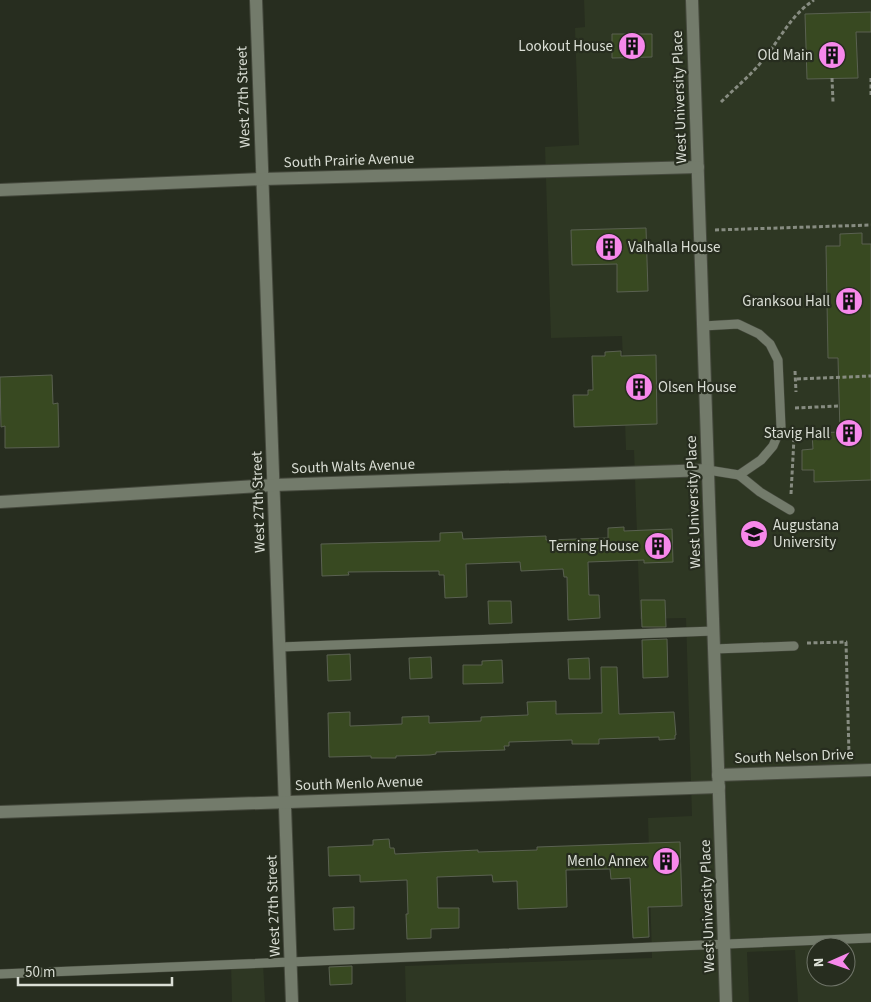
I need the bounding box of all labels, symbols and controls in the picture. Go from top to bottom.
street label: West University Place [667,30,692,164]
building icon: Lookout House [617,31,647,61]
place label: Lookout House [518,36,613,57]
building icon: Old Main [817,40,847,70]
place label: Old Main [758,45,813,66]
street label: West 27th Street [231,46,256,148]
street label: South Prairie Avenue [283,148,415,173]
building icon: Valhalla House [594,232,624,262]
place label: Valhalla House [628,237,721,258]
building icon: Granksou Hall [834,286,864,316]
place label: Granksou Hall [742,291,830,312]
building icon: Olsen House [624,372,654,402]
place label: Olsen House [658,377,737,398]
building icon: Stavig Hall [834,418,864,448]
place label: Stavig Hall [764,423,830,444]
street label: West University Place [681,435,706,569]
street label: West 27th Street [246,451,271,553]
street label: South Walts Avenue [291,454,415,479]
place label: Augustana University [773,515,839,553]
school or university icon: Augustana University [739,519,769,549]
building icon: Terning House [643,531,673,561]
place label: Terning House [549,536,639,557]
street label: South Nelson Drive [734,744,854,769]
street label: South Menlo Avenue [295,771,423,796]
street label: West University Place [695,839,720,973]
building icon: Menlo Annex [651,846,681,876]
place label: Menlo Annex [567,851,647,872]
street label: West 27th Street [261,855,286,957]
north arrow [806,937,856,987]
scale bar [18,954,171,986]
text: N [809,957,829,967]
text: 50 m [25,962,55,983]

